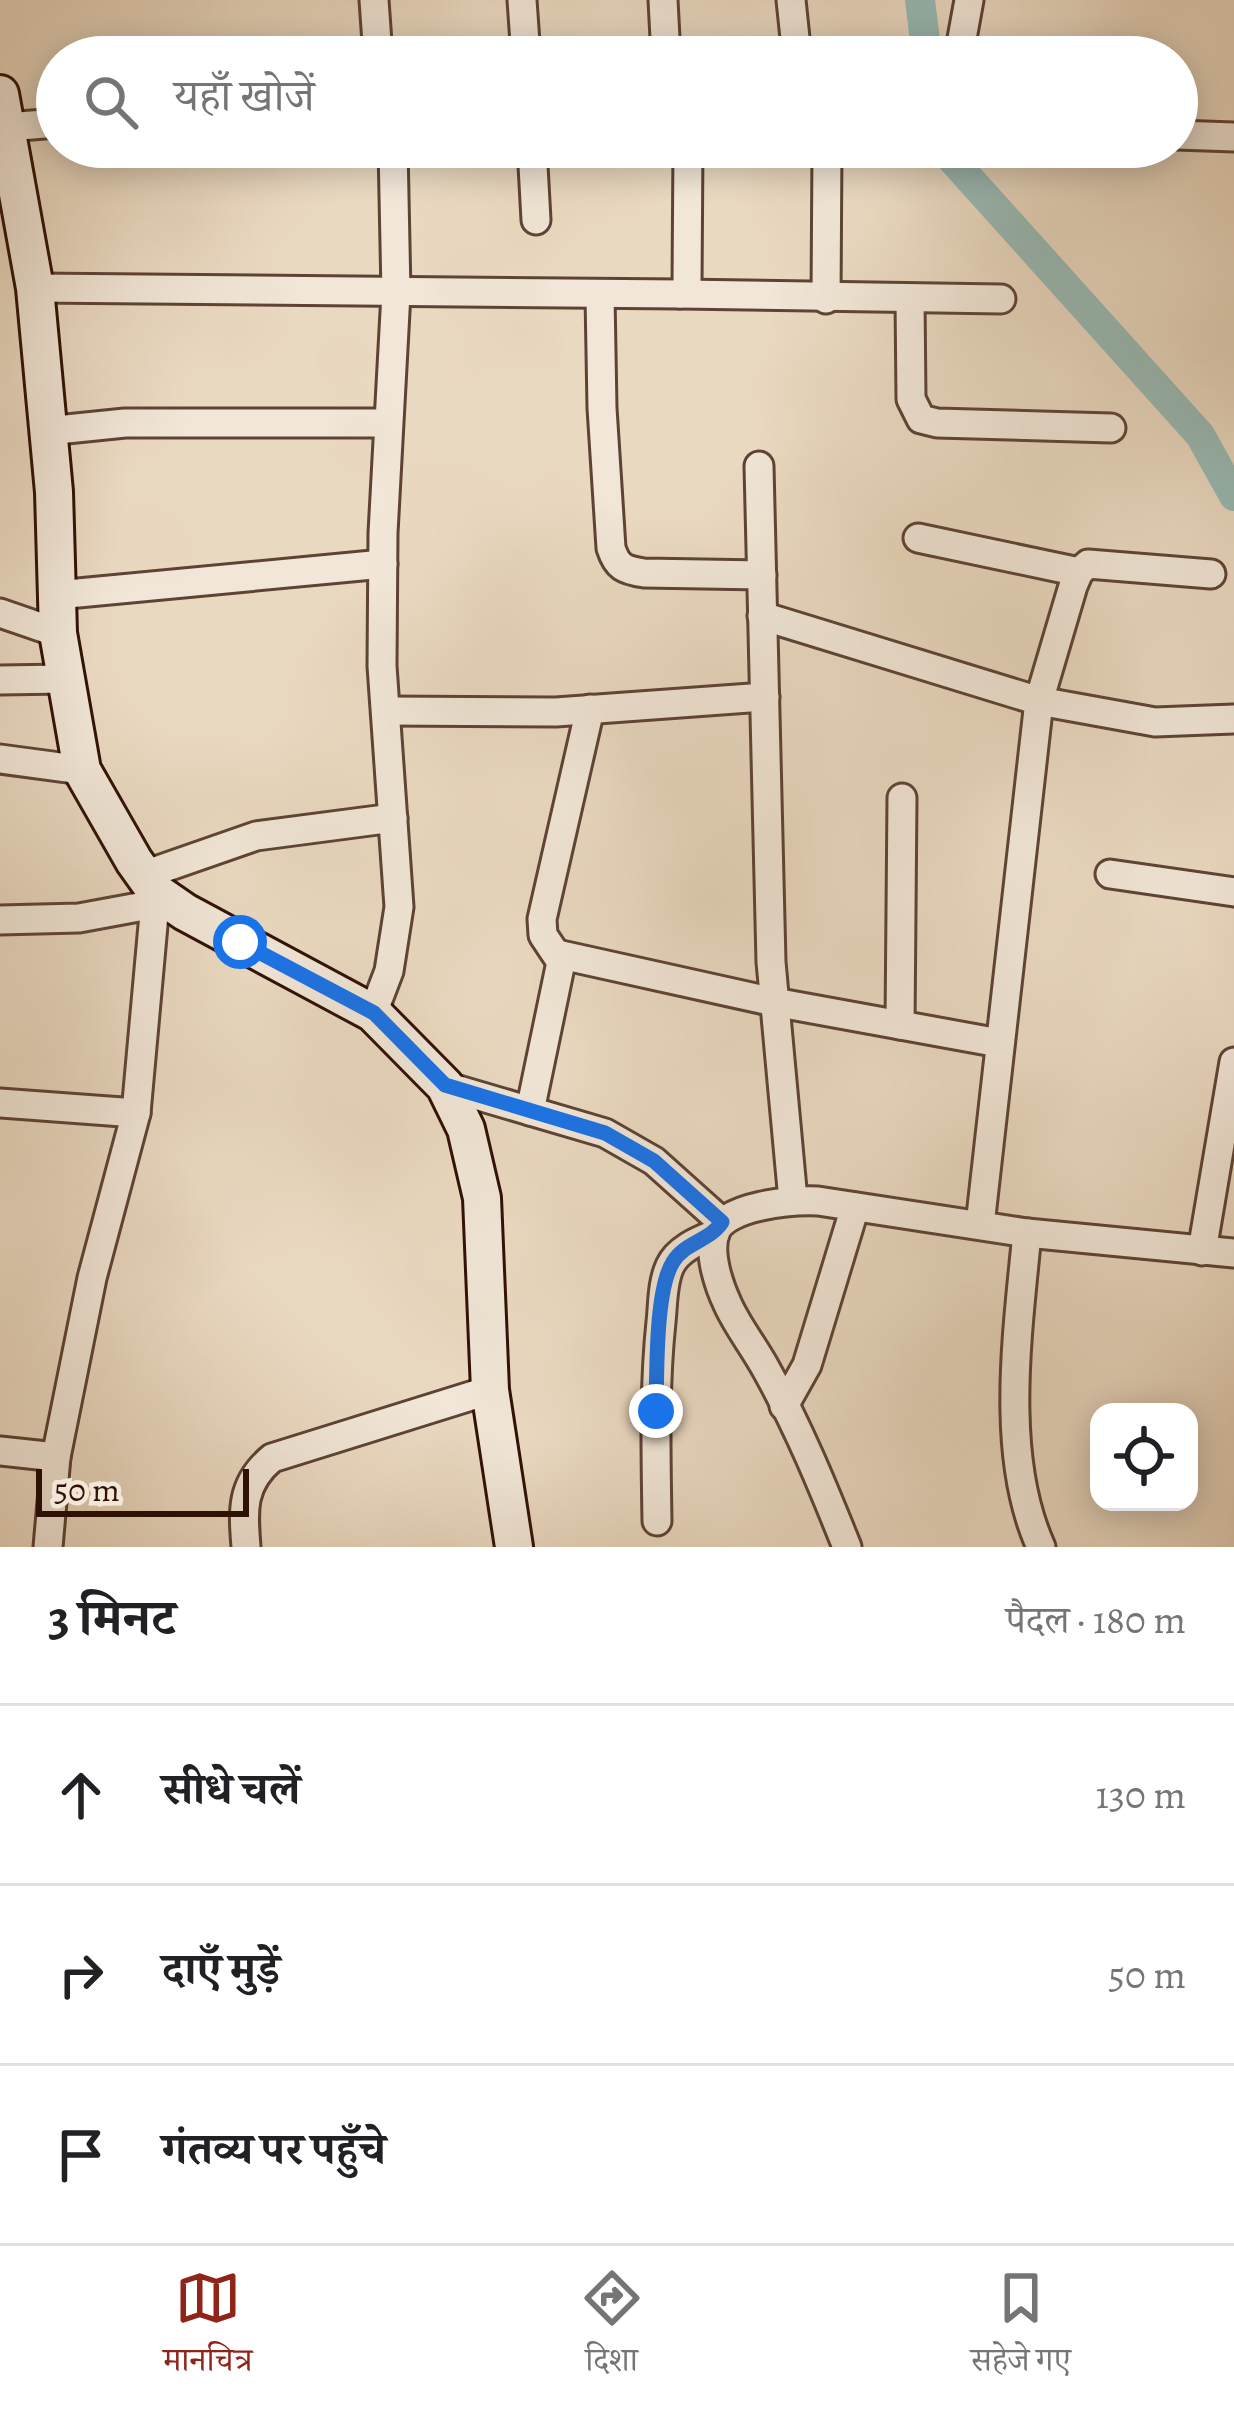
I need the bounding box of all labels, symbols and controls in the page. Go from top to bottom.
search box [36,36,1198,168]
text: यहाँ खोजें [174,65,315,127]
icon: search [78,69,144,135]
route start [213,915,267,969]
route end [629,1384,683,1438]
map controls [1090,1403,1198,1511]
button: locate [1090,1403,1198,1511]
scale bar [36,1463,249,1516]
text: 50 m [54,1467,120,1512]
text: 3 मिनट [48,1583,175,1653]
text: पैदल · 180 m [1006,1593,1186,1646]
text: सीधे चलें [162,1758,300,1820]
icon: ahead [48,1762,114,1828]
text: 130 m [1095,1768,1186,1821]
text: दाएँ मुड़ें [162,1938,280,2000]
icon: right [48,1942,114,2008]
text: 50 m [1108,1948,1186,2001]
text: गंतव्य पर पहुँचे [162,2118,386,2180]
icon: arrive [48,2122,114,2188]
tab: मानचित्र [163,2265,252,2392]
tab: दिशा [579,2265,645,2392]
tab: सहेजे गए [971,2265,1071,2392]

